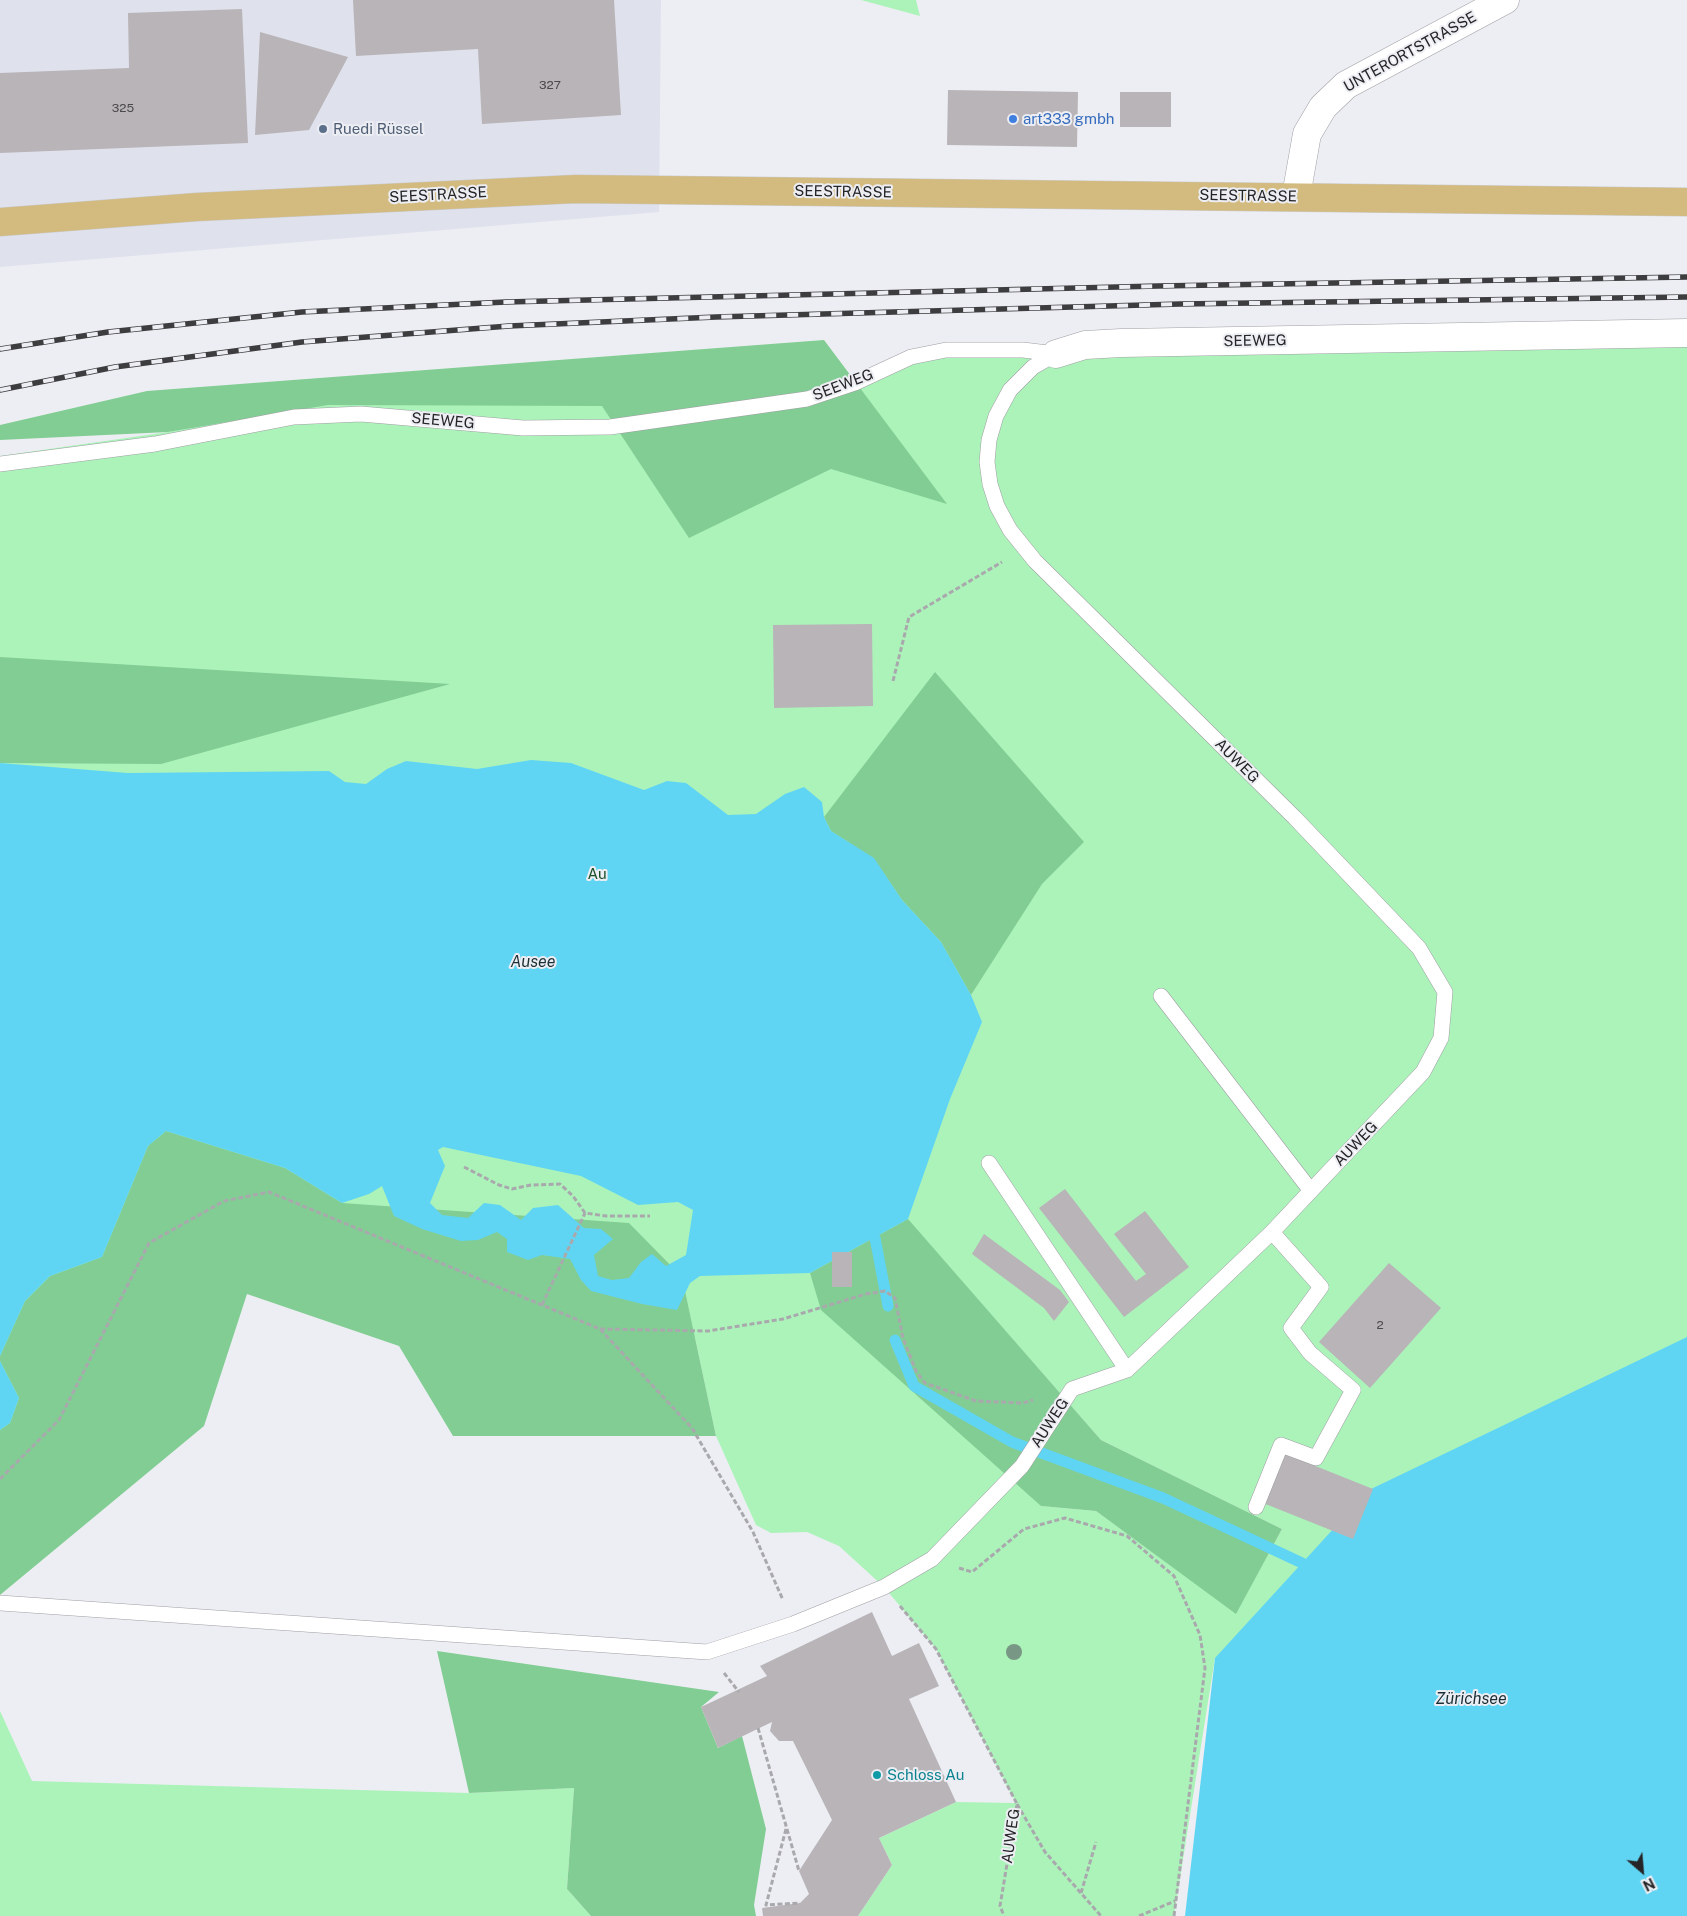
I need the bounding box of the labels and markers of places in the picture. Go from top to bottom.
place label: art333 gmbh [1023,110,1114,128]
marker: art333 gmbh [1007,113,1019,125]
place label: Ruedi Rüssel [333,120,424,138]
marker: Ruedi Rüssel [317,123,329,135]
place label: Schloss Au [887,1766,964,1784]
marker: Schloss Au [871,1769,883,1781]

